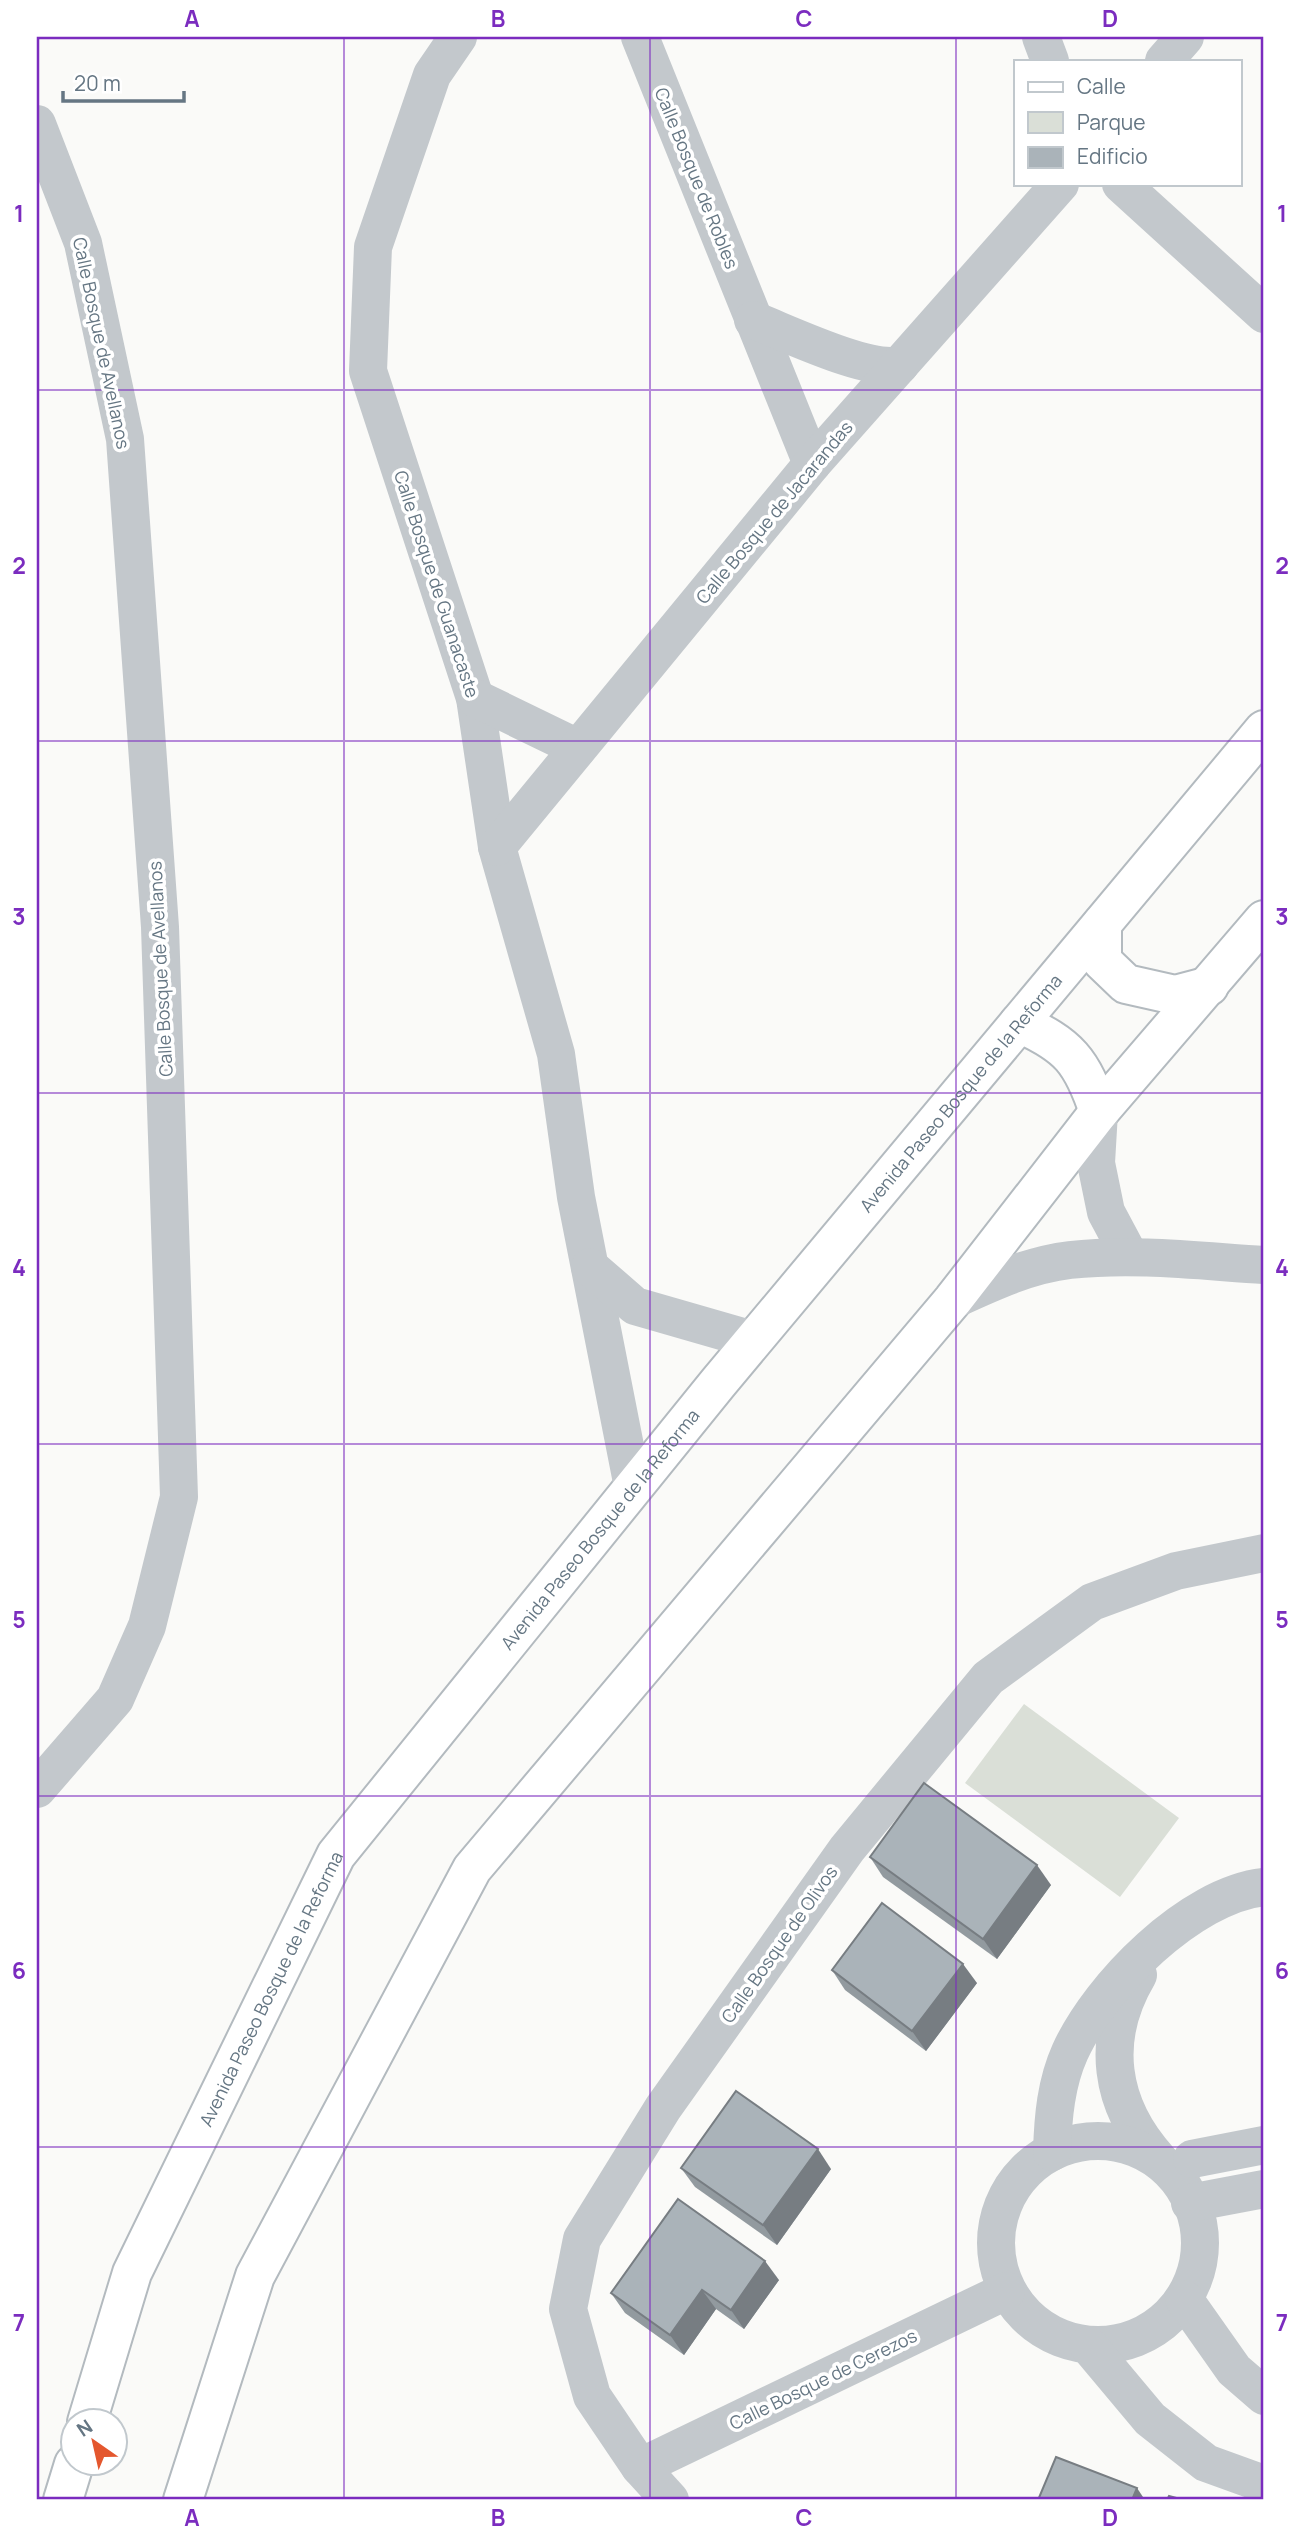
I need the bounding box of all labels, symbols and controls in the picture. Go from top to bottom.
text: A [184,2,200,34]
text: B [491,2,505,34]
text: C [796,2,813,34]
text: D [1102,2,1118,34]
scale bar [63,60,184,104]
legend [1014,60,1242,186]
text: 20 m [74,69,121,97]
text: Calle [1077,72,1126,100]
street label: Calle Bosque de Robles [650,84,744,272]
text: Parque [1077,108,1146,136]
text: Edificio [1077,142,1148,170]
text: 1 [14,197,24,229]
text: 1 [1277,197,1287,229]
street label: Calle Bosque de Avellanos [68,235,136,451]
street label: Calle Bosque de Jacarandas [690,415,858,609]
street label: Calle Bosque de Guanacaste [389,467,485,701]
text: 2 [12,549,26,581]
text: 2 [1275,549,1289,581]
street label: Calle Bosque de Avellanos [142,861,178,1077]
text: 3 [12,900,26,932]
text: 3 [1275,900,1289,932]
street label: Avenida Paseo Bosque de la Reforma [854,969,1067,1217]
text: 4 [12,1251,26,1283]
text: 4 [1275,1251,1289,1283]
street label: Avenida Paseo Bosque de la Reforma [495,1404,704,1655]
text: 5 [12,1603,26,1635]
text: 5 [1275,1603,1289,1635]
street label: Avenida Paseo Bosque de la Reforma [193,1847,348,2130]
street label: Calle Bosque de Olivos [716,1861,842,2027]
text: 6 [12,1954,26,1986]
text: 6 [1275,1954,1289,1986]
text: 7 [13,2306,25,2338]
text: 7 [1276,2306,1288,2338]
street label: Calle Bosque de Cerezos [725,2323,921,2435]
north arrow [60,2408,130,2478]
text: N [72,2413,97,2443]
text: A [184,2501,200,2533]
text: B [491,2501,505,2533]
text: C [796,2501,813,2533]
text: D [1102,2501,1118,2533]

